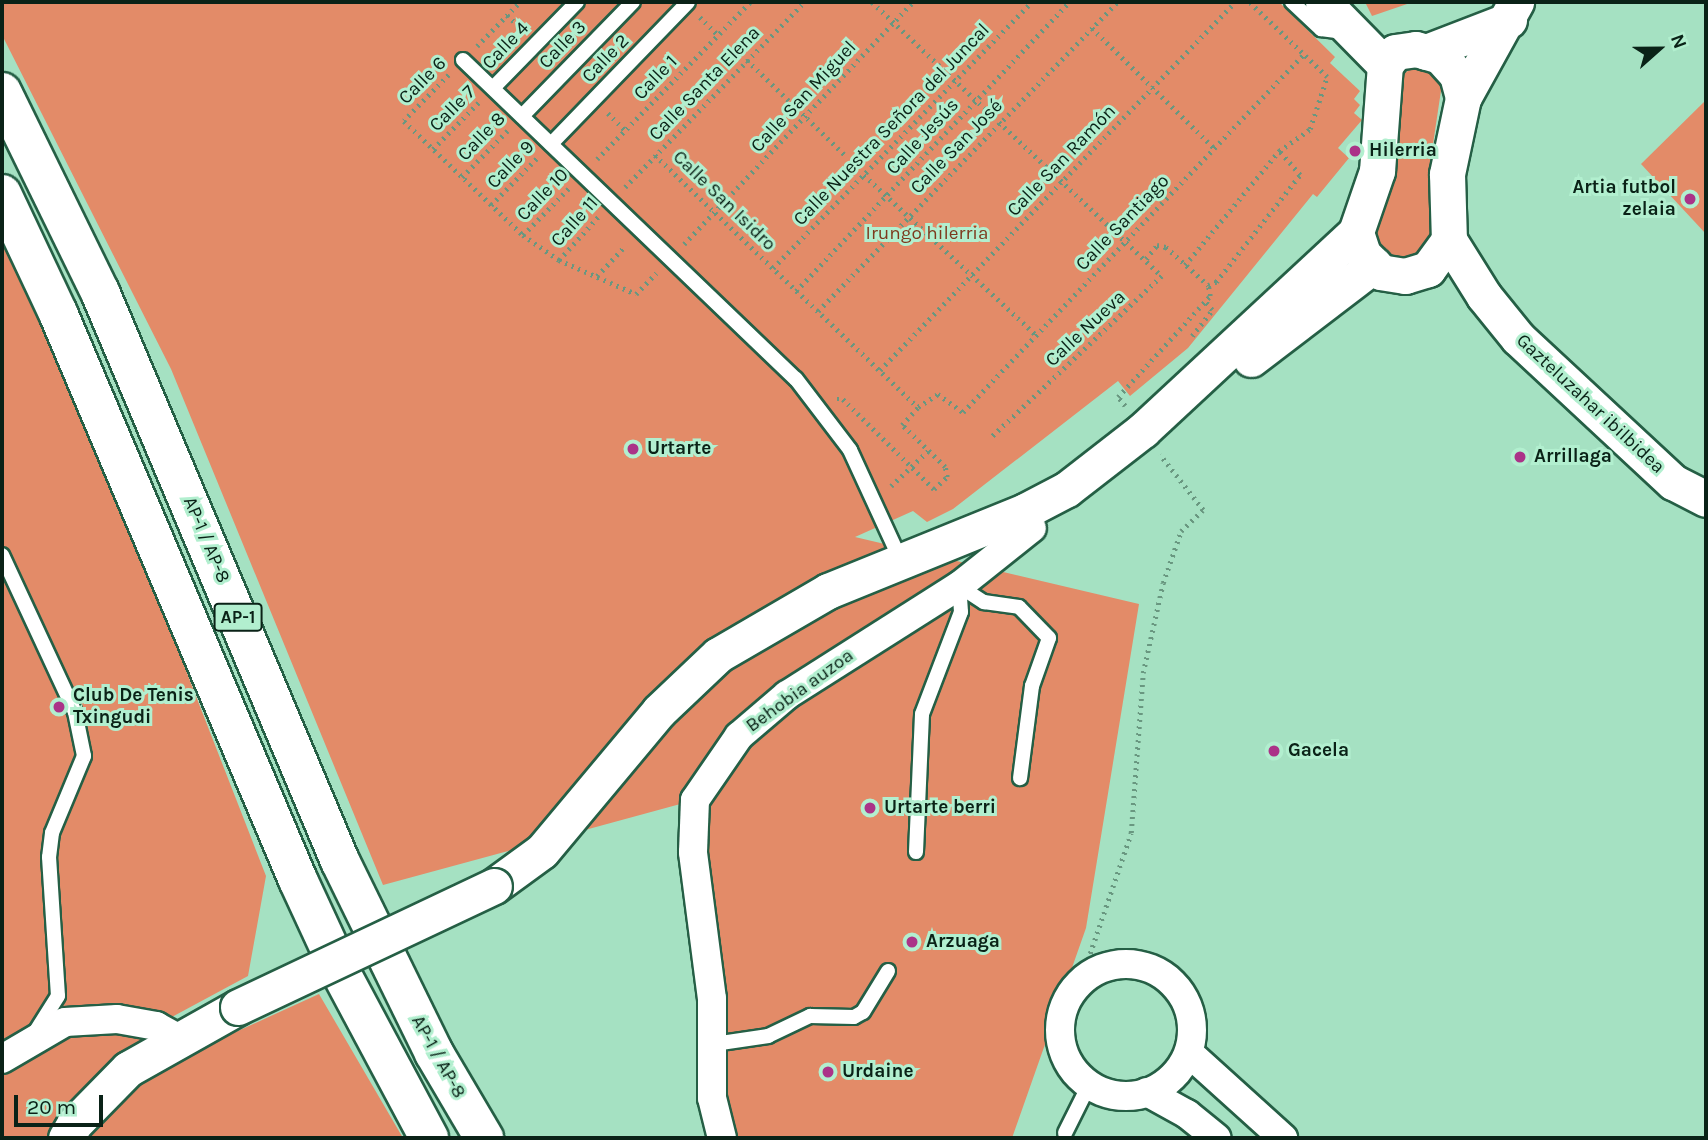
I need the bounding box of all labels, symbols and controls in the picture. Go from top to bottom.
north arrow [1624,14,1694,84]
street label: Calle 3 [535,16,591,74]
street label: Calle 4 [478,17,534,75]
street label: Calle Nuestra Señora del Juncal [789,19,995,231]
street label: Calle Santa Elena [645,22,765,146]
street label: Calle 2 [578,30,634,88]
text: N [1666,31,1691,52]
street label: Calle San Miguel [747,37,861,157]
street label: Calle 1 [629,51,683,105]
street label: Calle 6 [394,52,452,110]
street label: Calle 7 [425,81,481,137]
street label: Calle Jesús [882,94,964,180]
street label: Calle San José [906,95,1008,199]
street label: Calle San Ramón [1003,100,1121,222]
street label: Calle 8 [453,108,511,166]
street label: Calle 9 [483,136,539,194]
place label: Hilerria [1369,140,1437,162]
marker: Hilerria [1347,143,1363,159]
street label: Calle San Isidro [668,146,780,256]
street label: Calle 10 [512,164,574,226]
street label: Calle Santiago [1071,170,1175,276]
place label: Artia futbol zelaia [1572,177,1676,221]
marker: Artia futbol zelaia [1682,191,1698,207]
street label: Calle 11 [547,192,603,252]
park label: Irungo hilerria [866,223,988,245]
street label: Calle Nueva [1041,286,1131,372]
street label: Gazteluzahar ibilbidea [1511,329,1669,479]
place label: Urtarte [647,438,711,460]
marker: Urtarte [625,441,641,457]
place label: Arrillaga [1534,446,1612,468]
marker: Arrillaga [1512,449,1528,465]
street label: AP-1 / AP-8 [178,494,234,586]
road number: AP-1 [214,602,262,632]
street label: Behobia auzoa [742,644,858,738]
place label: Club De Tenis Txingudi [73,685,194,729]
marker: Club De Tenis Txingudi [51,699,67,715]
place label: Gacela [1288,740,1349,762]
marker: Gacela [1266,743,1282,759]
place label: Urtarte berri [884,797,996,819]
marker: Urtarte berri [862,800,878,816]
place label: Arzuaga [926,931,1000,953]
marker: Arzuaga [904,934,920,950]
street label: AP-1 / AP-8 [406,1012,470,1102]
place label: Urdaine [842,1061,913,1083]
marker: Urdaine [820,1064,836,1080]
scale bar [18,1080,107,1124]
text: 20 m [27,1095,76,1119]

